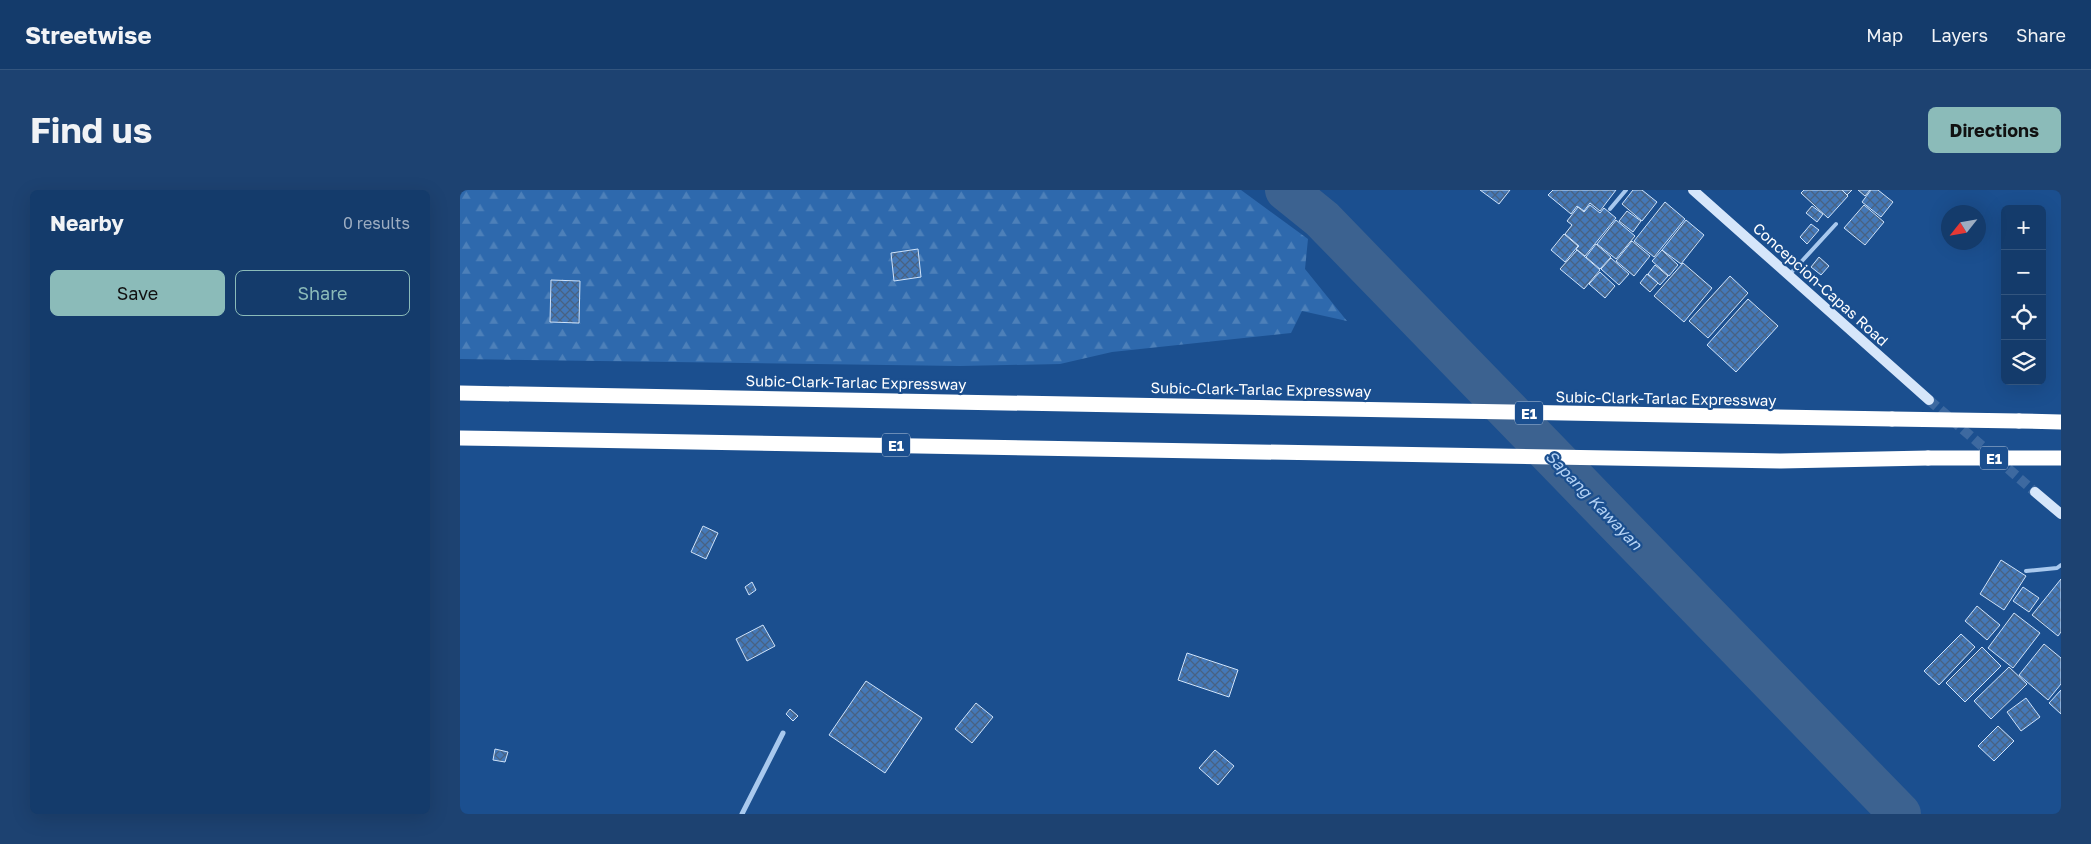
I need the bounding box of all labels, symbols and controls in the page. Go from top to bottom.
text: Streetwise [25,20,152,49]
text: Map [1866,24,1903,46]
text: Layers [1931,24,1988,46]
text: Share [2016,24,2066,46]
button: Directions [1928,107,2061,153]
text: Find us [30,109,152,151]
north arrow [1941,205,1986,250]
map controls [2001,205,2046,385]
button: + [2001,205,2046,250]
text: Nearby [50,210,124,236]
text: 0 results [343,213,410,233]
street label: Concepcion-Capas Road [1750,219,1892,349]
button: − [2001,250,2046,295]
button: Save [50,270,225,316]
button: Share [235,270,410,316]
button: locate [2001,295,2046,340]
button: layers [2001,340,2046,385]
street label: Subic-Clark-Tarlac Expressway [745,371,967,393]
street label: Subic-Clark-Tarlac Expressway [1150,378,1372,400]
street label: Subic-Clark-Tarlac Expressway [1555,387,1777,409]
road number: E1 [1515,402,1543,424]
road number: E1 [882,434,910,456]
water label: Sapang Kawayan [1542,446,1647,555]
road number: E1 [1980,446,2008,470]

